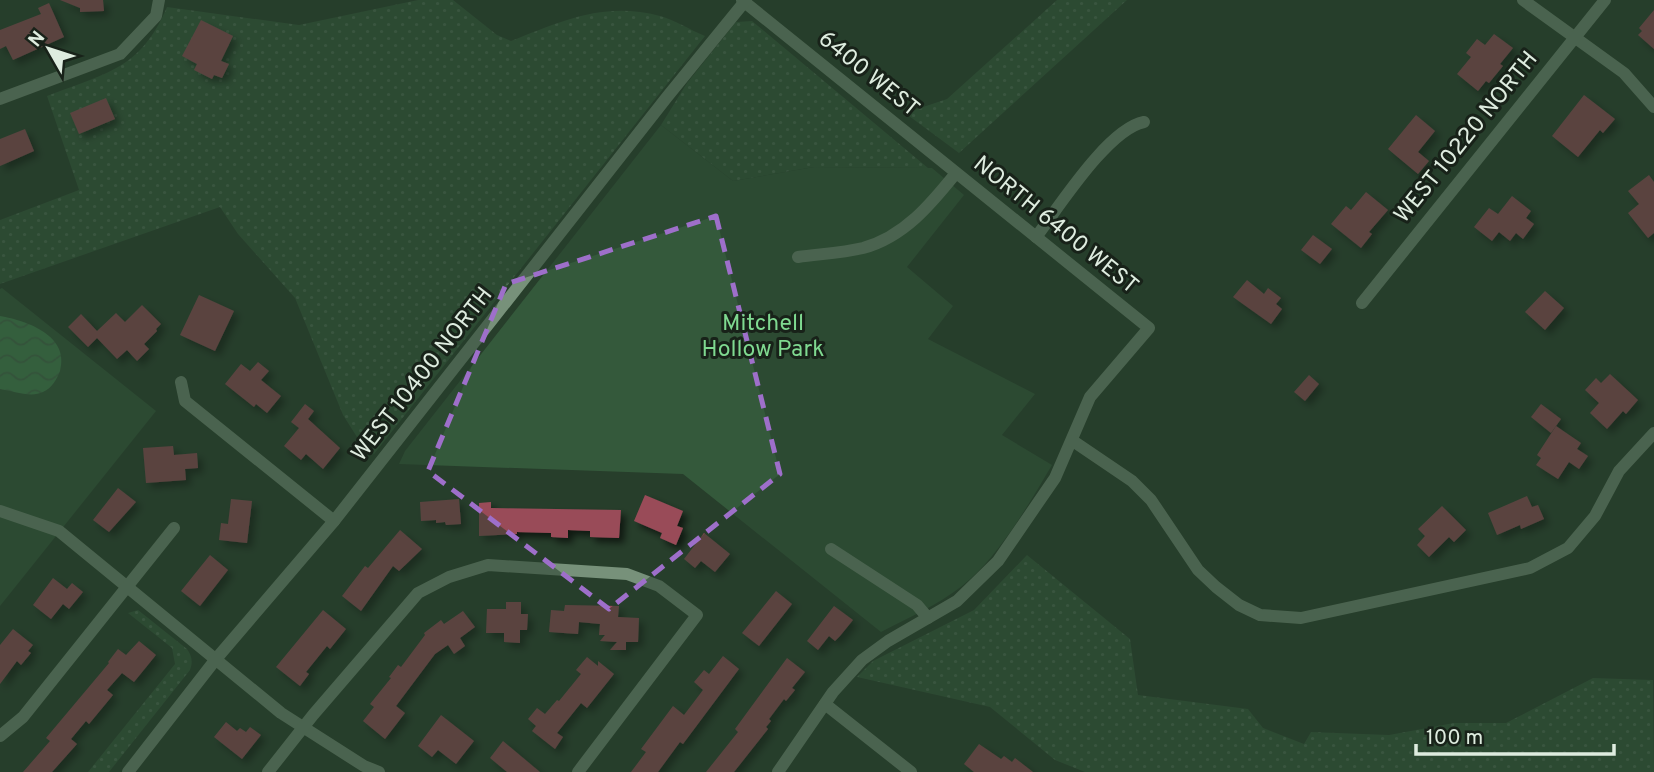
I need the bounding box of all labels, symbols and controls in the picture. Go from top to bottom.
north arrow [14,14,84,84]
street label: 6400 WEST [812,25,924,125]
text: N [24,27,51,52]
street label: WEST 10220 NORTH [1389,46,1545,230]
street label: NORTH 6400 WEST [967,150,1143,302]
street label: WEST 10400 NORTH [346,282,500,468]
park label: Mitchell Hollow Park [702,310,824,365]
scale bar [1416,712,1614,756]
text: 100 m [1426,725,1483,752]

